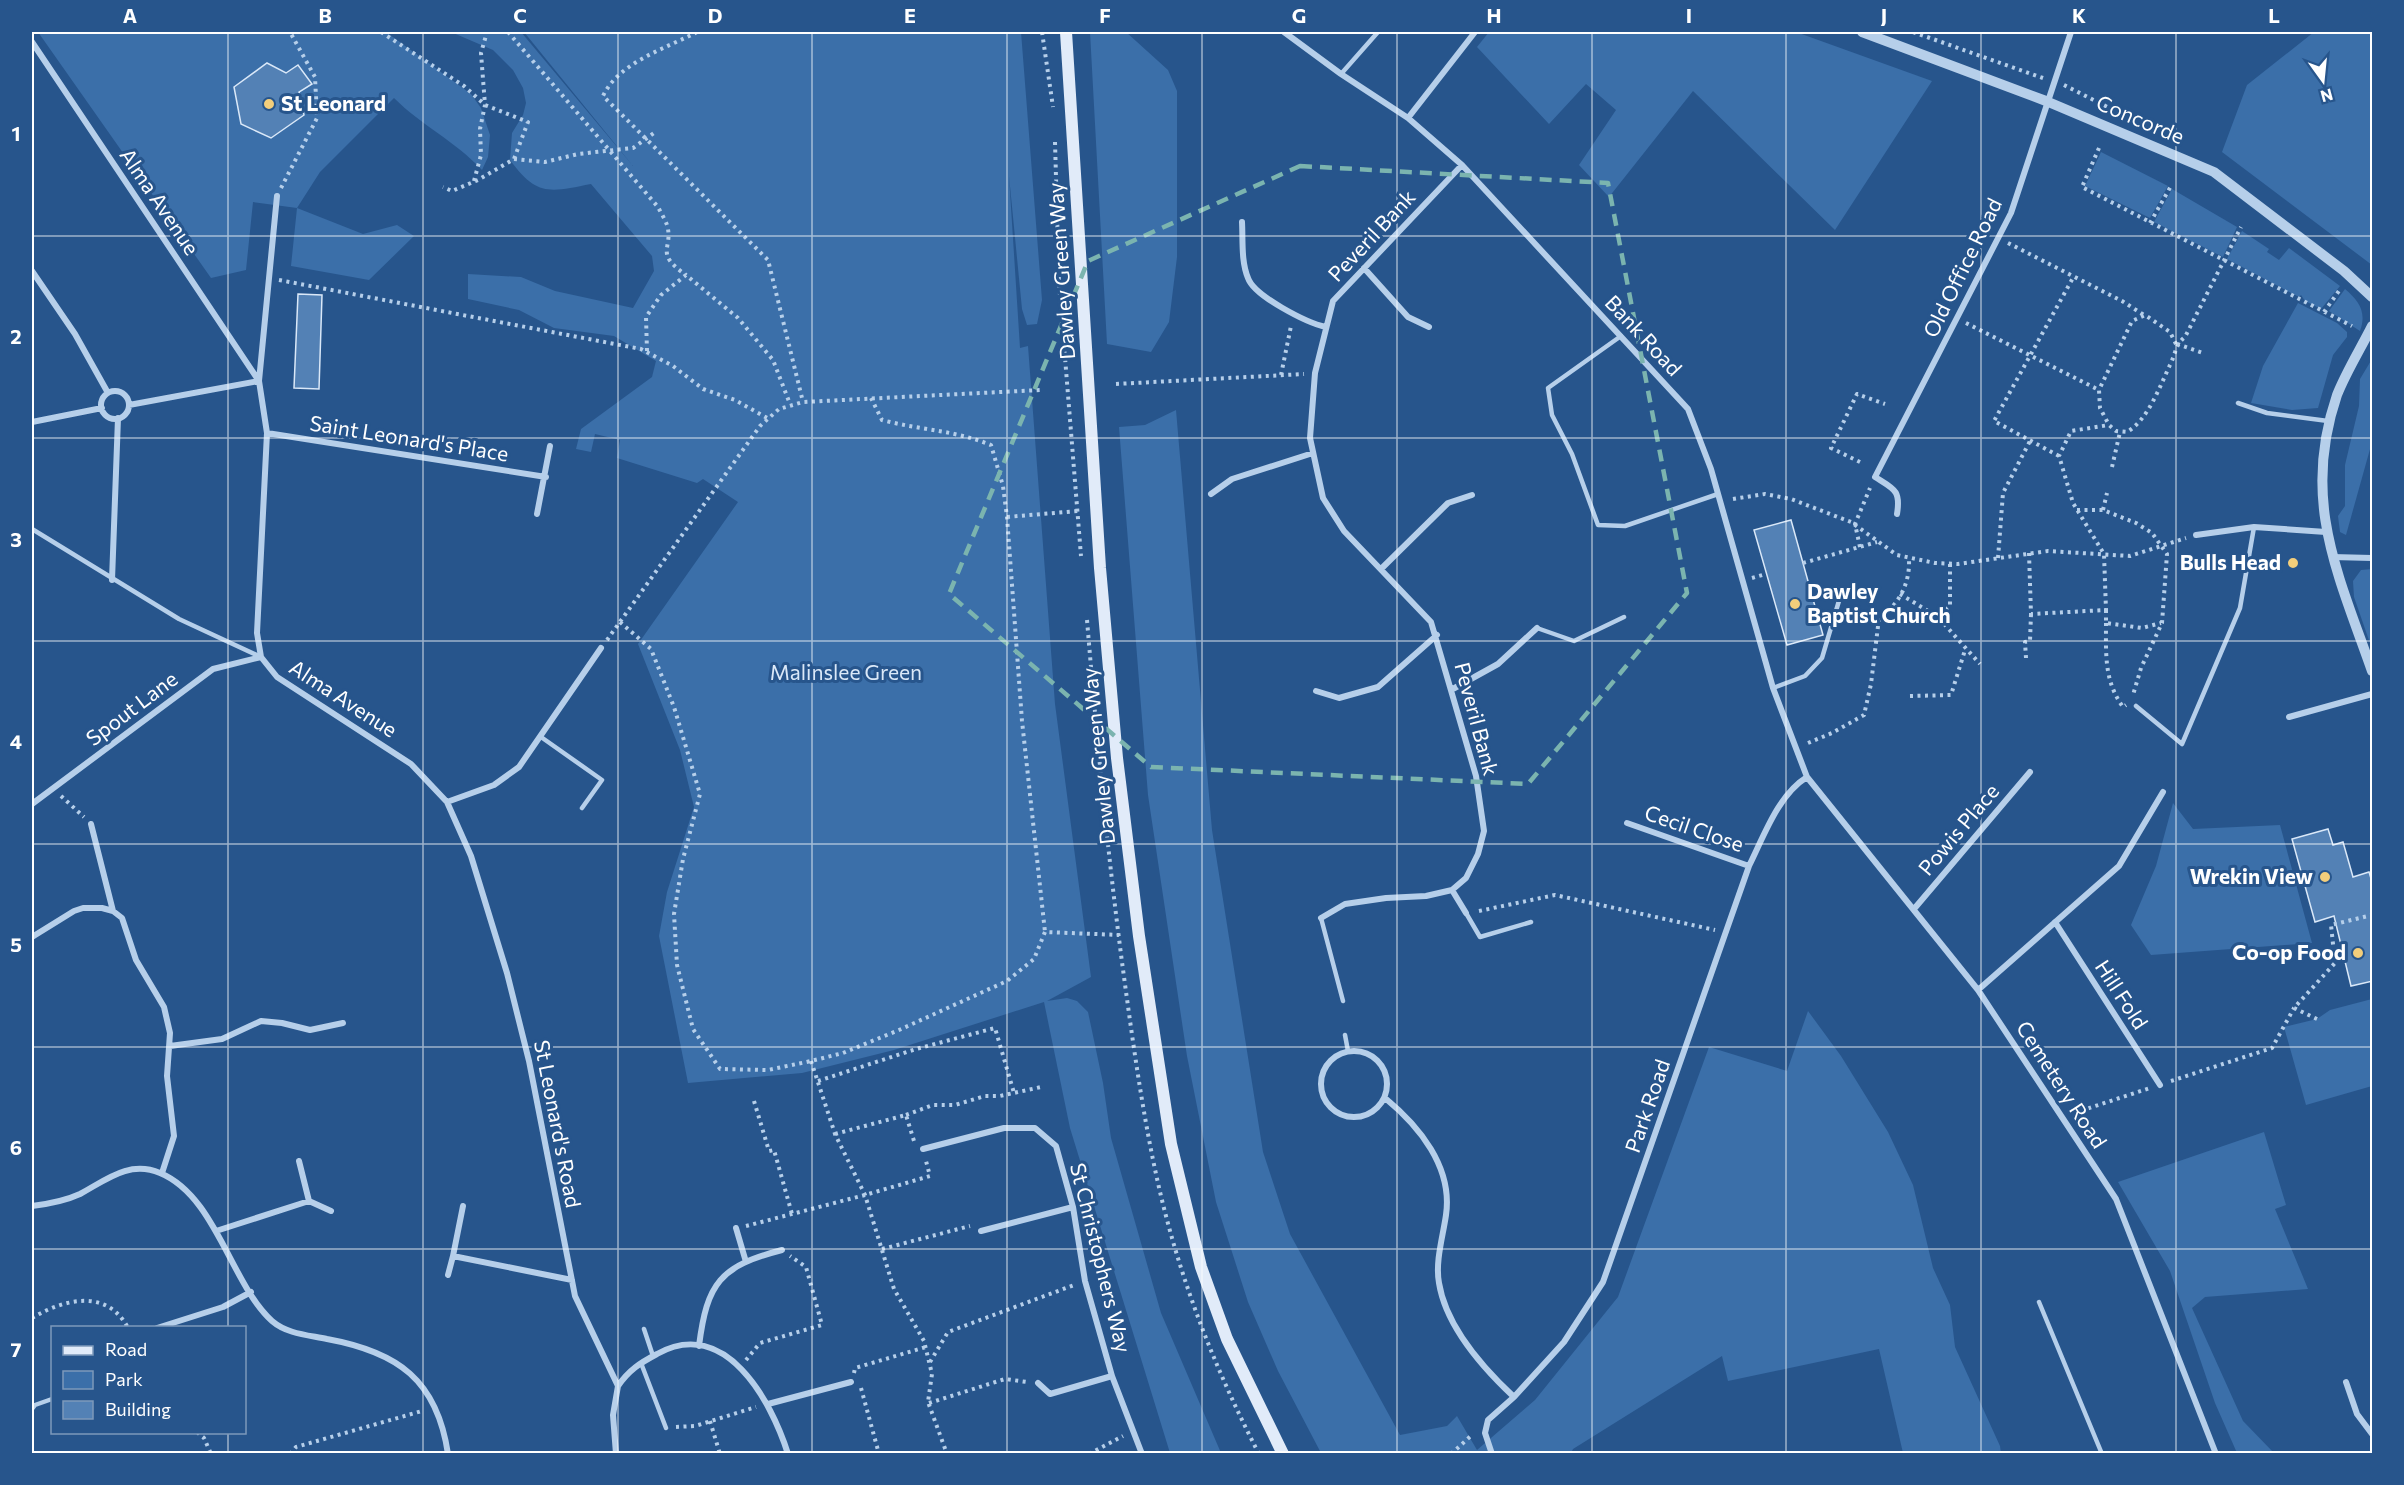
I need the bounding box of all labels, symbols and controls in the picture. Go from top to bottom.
text: A [123,3,137,27]
text: B [318,3,332,27]
text: C [513,3,527,27]
text: D [708,3,722,27]
text: E [904,3,916,27]
text: F [1099,3,1111,27]
text: G [1292,3,1306,27]
text: H [1487,3,1502,27]
text: I [1686,3,1692,27]
text: J [1881,3,1887,27]
text: K [2072,3,2086,27]
text: L [2268,3,2280,27]
north arrow [2293,51,2353,111]
text: N [2319,85,2335,107]
street label: Concorde [2093,89,2188,148]
place label: St Leonard [281,90,386,115]
marker: St Leonard [262,97,276,111]
text: 1 [11,121,21,145]
street label: Alma Avenue [115,143,205,259]
street label: Dawley Green Way [1042,182,1079,361]
street label: Peveril Bank [1322,184,1420,286]
street label: Old Office Road [1917,194,2006,341]
street label: Bank Road [1601,290,1688,380]
text: 2 [10,324,22,348]
street label: Saint Leonard's Place [308,409,510,466]
text: 3 [10,527,22,551]
place label: Bulls Head [2180,549,2281,574]
marker: Bulls Head [2286,556,2300,570]
place label: Dawley Baptist Church [1807,578,1951,627]
marker: Dawley Baptist Church [1788,597,1802,611]
street label: Alma Avenue [285,654,402,742]
park label: Malinslee Green [770,659,922,684]
street label: Peveril Bank [1450,659,1505,778]
street label: Spout Lane [81,665,182,750]
street label: Dawley Green Way [1076,666,1119,846]
text: 4 [10,729,22,753]
street label: Powis Place [1912,778,2003,880]
street label: Cecil Close [1642,799,1747,856]
place label: Wrekin View [2190,863,2314,888]
marker: Wrekin View [2318,870,2332,884]
text: 5 [10,932,22,956]
place label: Co-op Food [2232,939,2346,964]
marker: Co-op Food [2351,946,2365,960]
street label: Hill Fold [2091,955,2154,1033]
street label: Cemetery Road [2012,1016,2113,1152]
street label: St Leonard's Road [530,1038,587,1210]
street label: Park Road [1619,1056,1674,1155]
text: 6 [10,1135,22,1159]
street label: St Christophers Way [1066,1160,1137,1355]
legend [51,1326,246,1434]
text: 7 [11,1337,22,1361]
text: Road [105,1338,147,1360]
text: Park [105,1368,143,1390]
text: Building [105,1398,171,1420]

